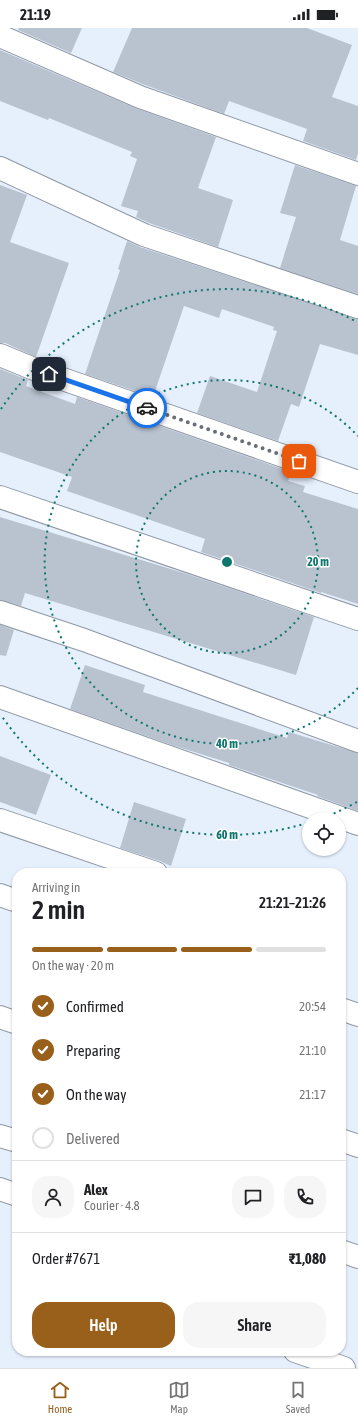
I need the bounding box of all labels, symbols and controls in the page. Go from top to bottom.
text: 21:19 [20,6,51,23]
pin [32,357,66,391]
icon: home [38,363,60,385]
courier [127,388,167,428]
icon: car [136,397,158,419]
pin [282,444,316,478]
icon: bag [288,450,310,472]
centre of rings [220,555,234,569]
text: 20 m [307,555,329,569]
text: 40 m [215,737,238,751]
map controls [302,812,346,856]
button: locate [302,812,346,856]
text: 60 m [216,828,238,842]
text: Arriving in [32,880,80,895]
text: 21:21–21:26 [259,894,326,911]
text: 2 min [32,895,85,925]
text: On the way · 20 m [32,958,114,973]
icon: check [32,995,54,1017]
text: Confirmed [66,998,124,1015]
text: 20:54 [299,999,326,1014]
icon: check [32,1039,54,1061]
text: Preparing [66,1042,120,1059]
text: 21:10 [299,1043,326,1058]
icon: check [32,1083,54,1105]
text: On the way [66,1086,127,1103]
text: 21:17 [299,1087,326,1102]
text: Delivered [66,1130,120,1147]
button: person [32,1176,74,1218]
button: chat [232,1176,274,1218]
button: phone [284,1176,326,1218]
text: Alex [84,1181,108,1198]
text: Courier · 4.8 [84,1198,140,1213]
text: Order #7671 [32,1250,100,1267]
text: ₹1,080 [289,1250,326,1267]
button: Help [32,1302,175,1348]
button: Share [183,1302,326,1348]
tab: Home [48,1379,72,1415]
tab: Map [168,1379,190,1415]
tab: Saved [286,1379,310,1415]

